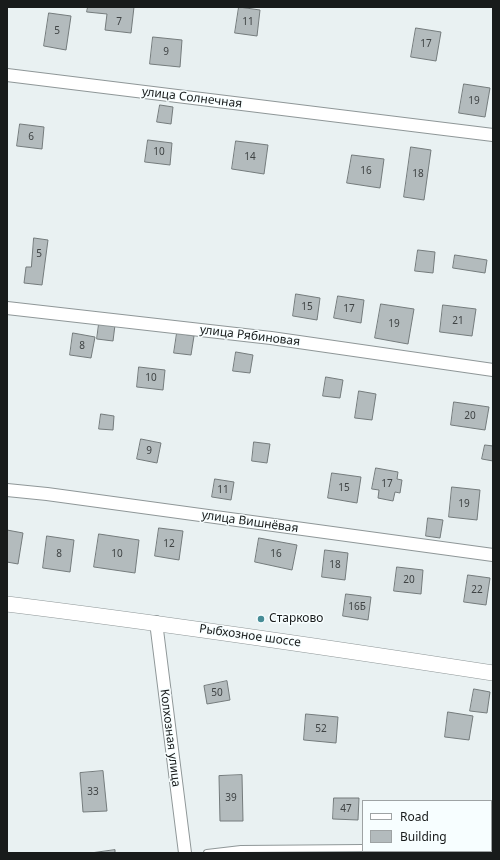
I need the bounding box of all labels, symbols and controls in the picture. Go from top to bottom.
house number: 7 [116,16,122,28]
house number: 11 [242,16,254,28]
house number: 5 [54,25,60,37]
house number: 17 [420,38,432,50]
house number: 9 [163,46,169,58]
street label: улица Солнечная [141,85,243,111]
house number: 19 [468,95,480,107]
house number: 6 [28,131,34,143]
house number: 10 [153,146,165,158]
house number: 14 [244,151,256,163]
house number: 16 [360,165,372,177]
house number: 18 [412,168,424,180]
house number: 5 [36,248,42,260]
house number: 15 [301,301,313,313]
house number: 17 [343,303,355,315]
house number: 21 [452,315,464,327]
house number: 19 [388,318,400,330]
street label: улица Рябиновая [199,323,301,349]
house number: 8 [79,340,85,352]
house number: 10 [145,372,157,384]
house number: 20 [464,410,476,422]
house number: 9 [146,445,152,457]
house number: 17 [381,478,393,490]
house number: 15 [338,482,350,494]
house number: 11 [217,484,229,496]
house number: 19 [458,498,470,510]
street label: улица Вишнёвая [201,508,299,536]
house number: 12 [163,538,175,550]
house number: 8 [56,548,62,560]
house number: 10 [111,548,123,560]
house number: 16 [270,548,282,560]
house number: 18 [329,559,341,571]
house number: 20 [403,574,415,586]
house number: 22 [471,584,483,596]
house number: 16Б [348,601,366,613]
place label: Старково [269,612,323,626]
marker: Старково [256,614,266,624]
street label: Рыбхозное шоссе [198,622,302,650]
house number: 50 [211,687,223,699]
street label: Колхозная улица [157,688,183,788]
house number: 52 [315,723,327,735]
house number: 33 [87,786,99,798]
house number: 39 [225,792,237,804]
legend [362,800,492,852]
house number: 47 [340,803,352,815]
text: Road [400,808,429,825]
text: Building [400,828,447,845]

